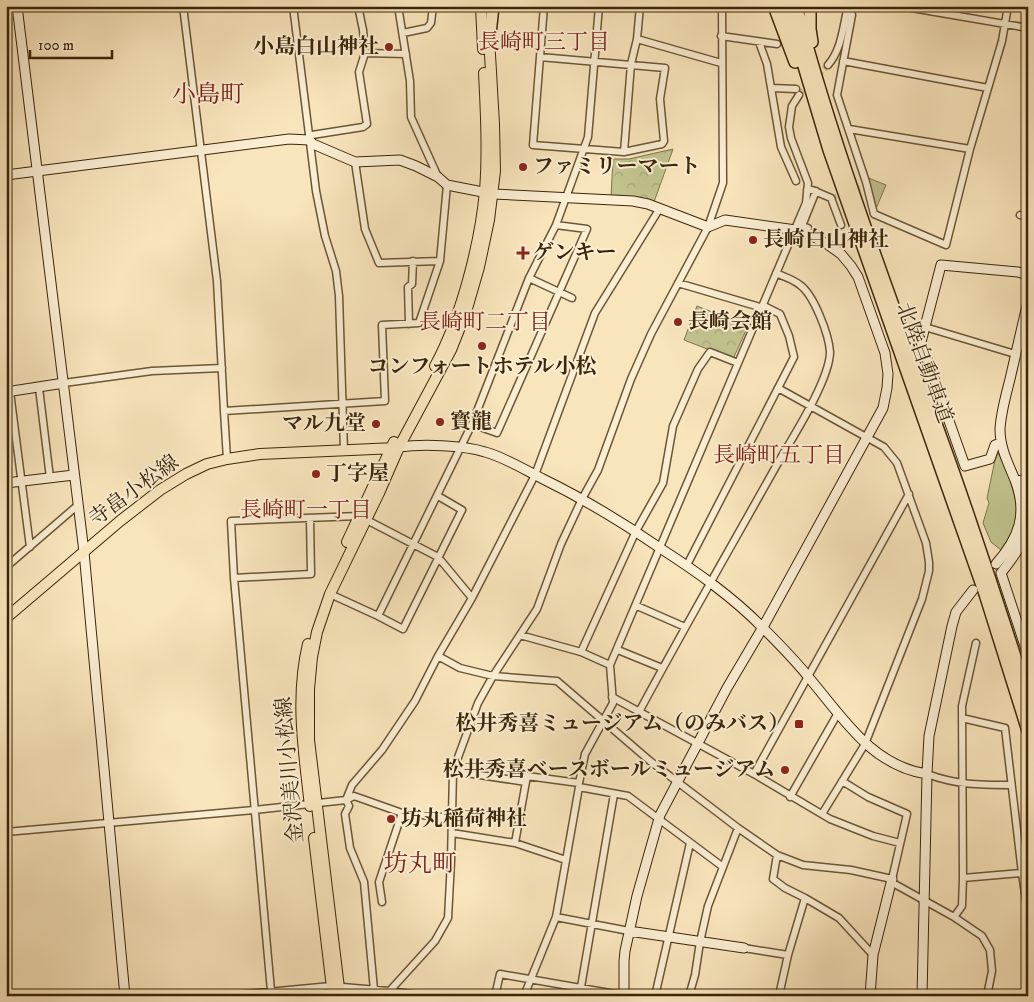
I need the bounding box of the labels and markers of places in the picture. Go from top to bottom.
place label: 小島白山神社 [253,34,379,60]
marker: 小島白山神社 [383,41,395,53]
place label: ファミリーマート [533,154,701,180]
marker: ファミリーマート [517,161,529,173]
place label: 長崎白山神社 [763,227,889,253]
marker: 長崎白山神社 [747,234,759,246]
place label: ゲンキー [533,240,617,266]
marker: ゲンキー [517,247,529,259]
place label: 長崎会館 [688,309,772,335]
marker: 長崎会館 [672,316,684,328]
marker: コンフォートホテル小松 [476,340,488,352]
place label: コンフォートホテル小松 [368,354,596,380]
place label: 寳龍 [450,409,492,435]
place label: マル九堂 [282,411,366,437]
marker: 寳龍 [434,416,446,428]
marker: マル九堂 [370,418,382,430]
place label: 丁字屋 [326,461,389,487]
marker: 丁字屋 [310,468,322,480]
place label: 松井秀喜ミュージアム（のみバス） [455,711,789,737]
marker: 松井秀喜ミュージアム（のみバス） [793,718,805,730]
place label: 松井秀喜ベースボールミュージアム [443,757,775,783]
marker: 松井秀喜ベースボールミュージアム [779,764,791,776]
place label: 坊丸稲荷神社 [401,806,527,832]
marker: 坊丸稲荷神社 [385,813,397,825]

